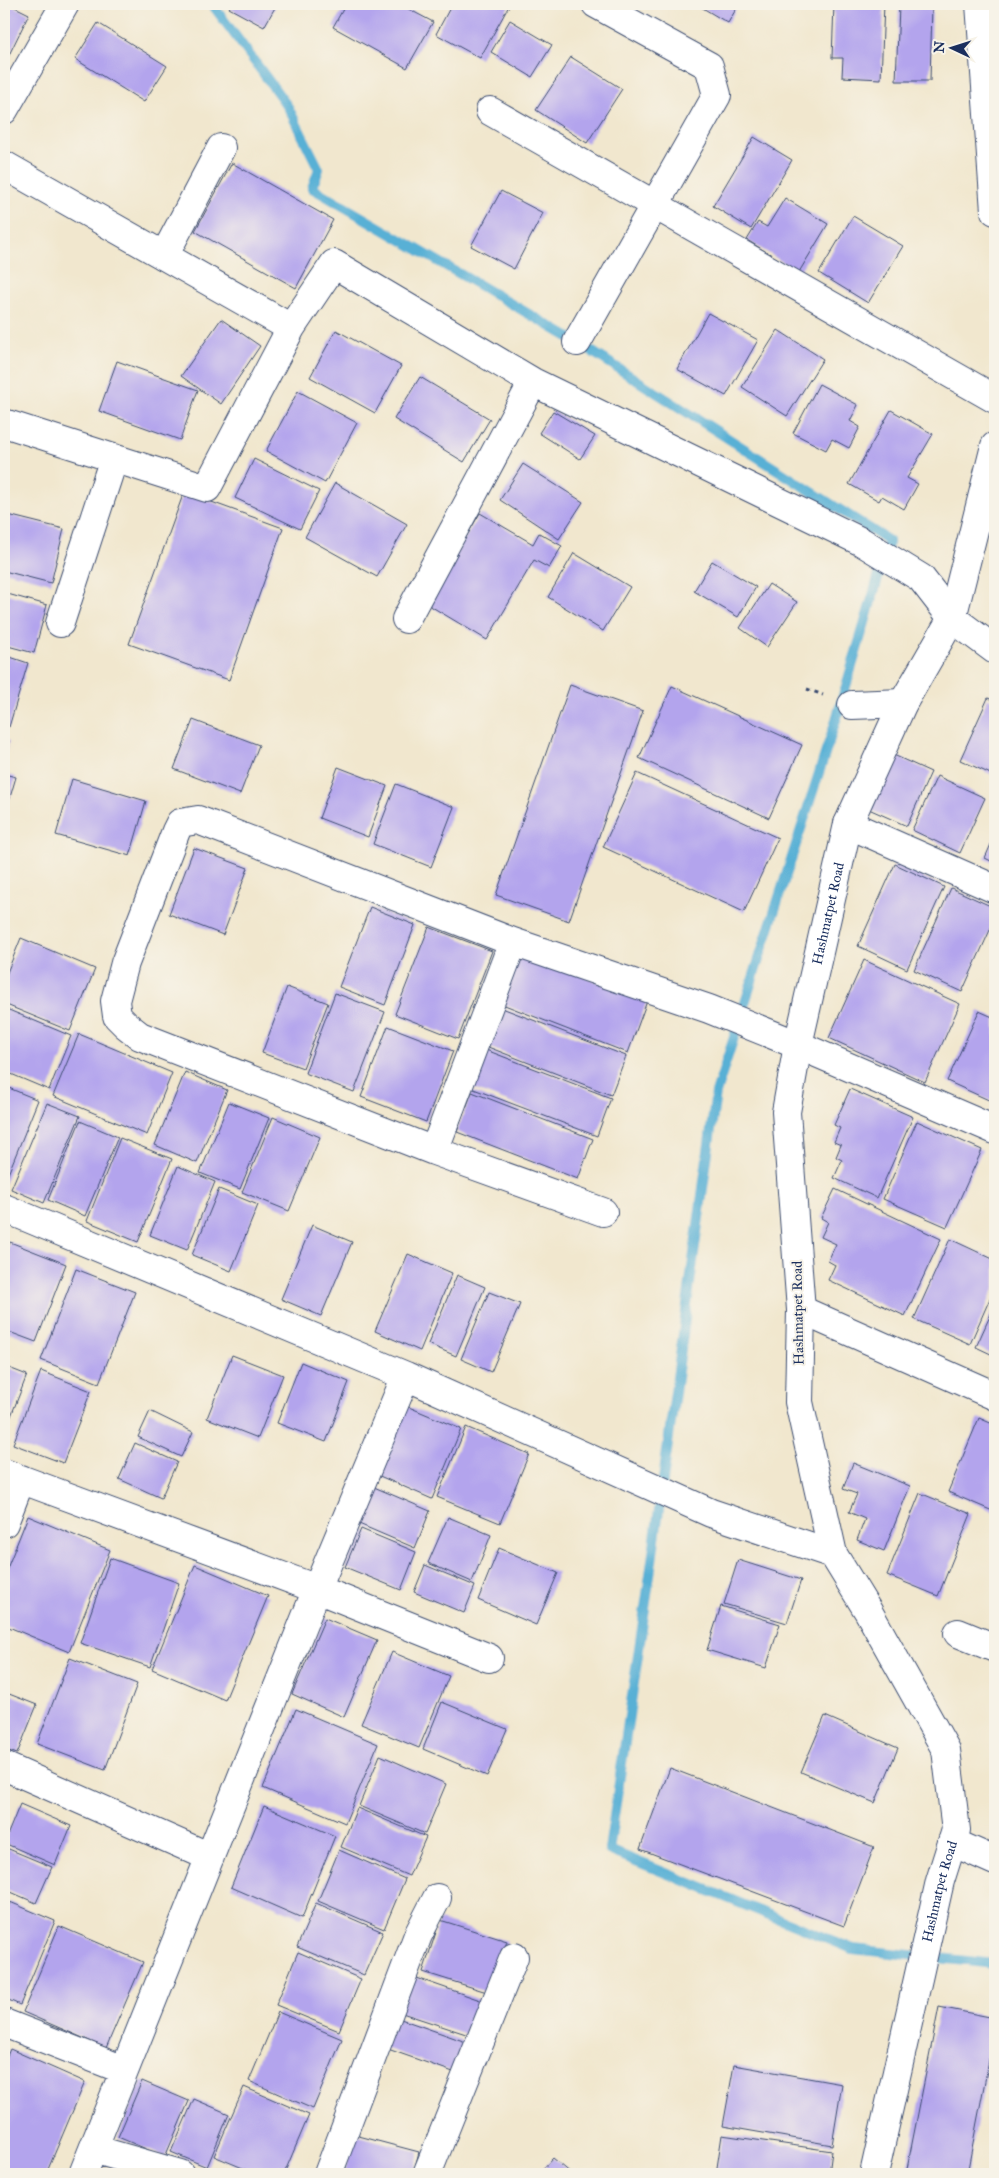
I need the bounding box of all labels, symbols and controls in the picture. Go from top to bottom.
north arrow [926,22,976,72]
text: N [931,40,948,54]
street label: Hashmatpet Road [808,861,848,966]
street label: Hashmatpet Road [789,1261,807,1365]
street label: Hashmatpet Road [918,1839,961,1944]

